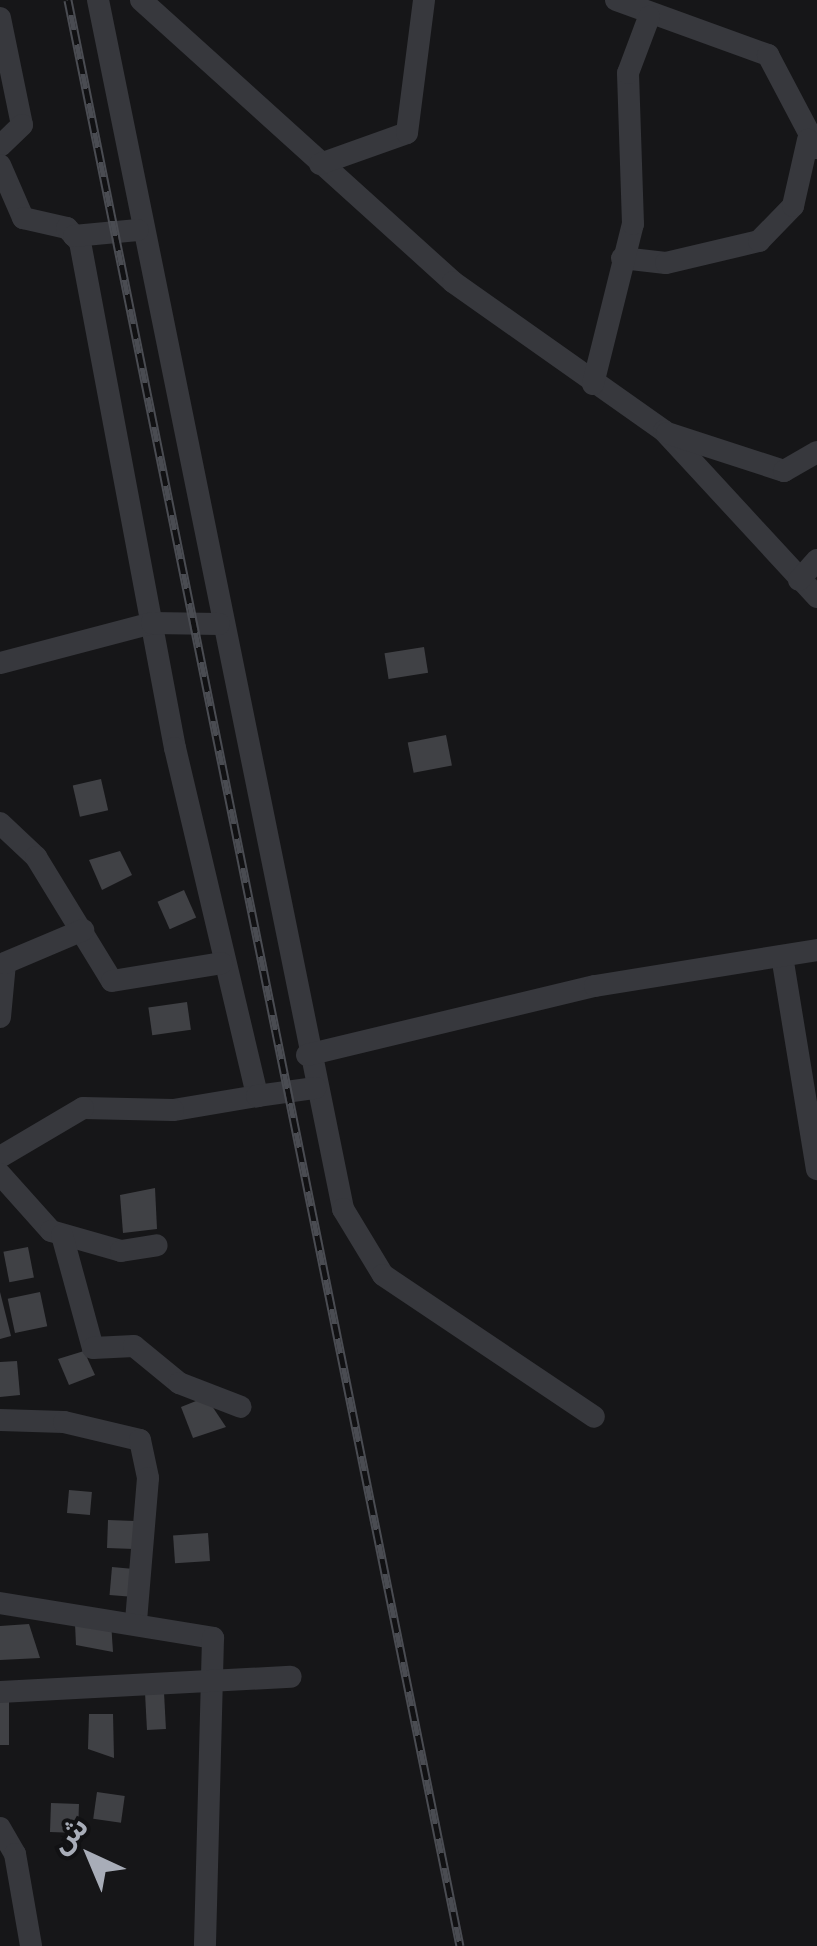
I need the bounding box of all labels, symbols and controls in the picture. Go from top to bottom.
north arrow [40,1806,140,1906]
text: ش [44,1809,95,1860]

